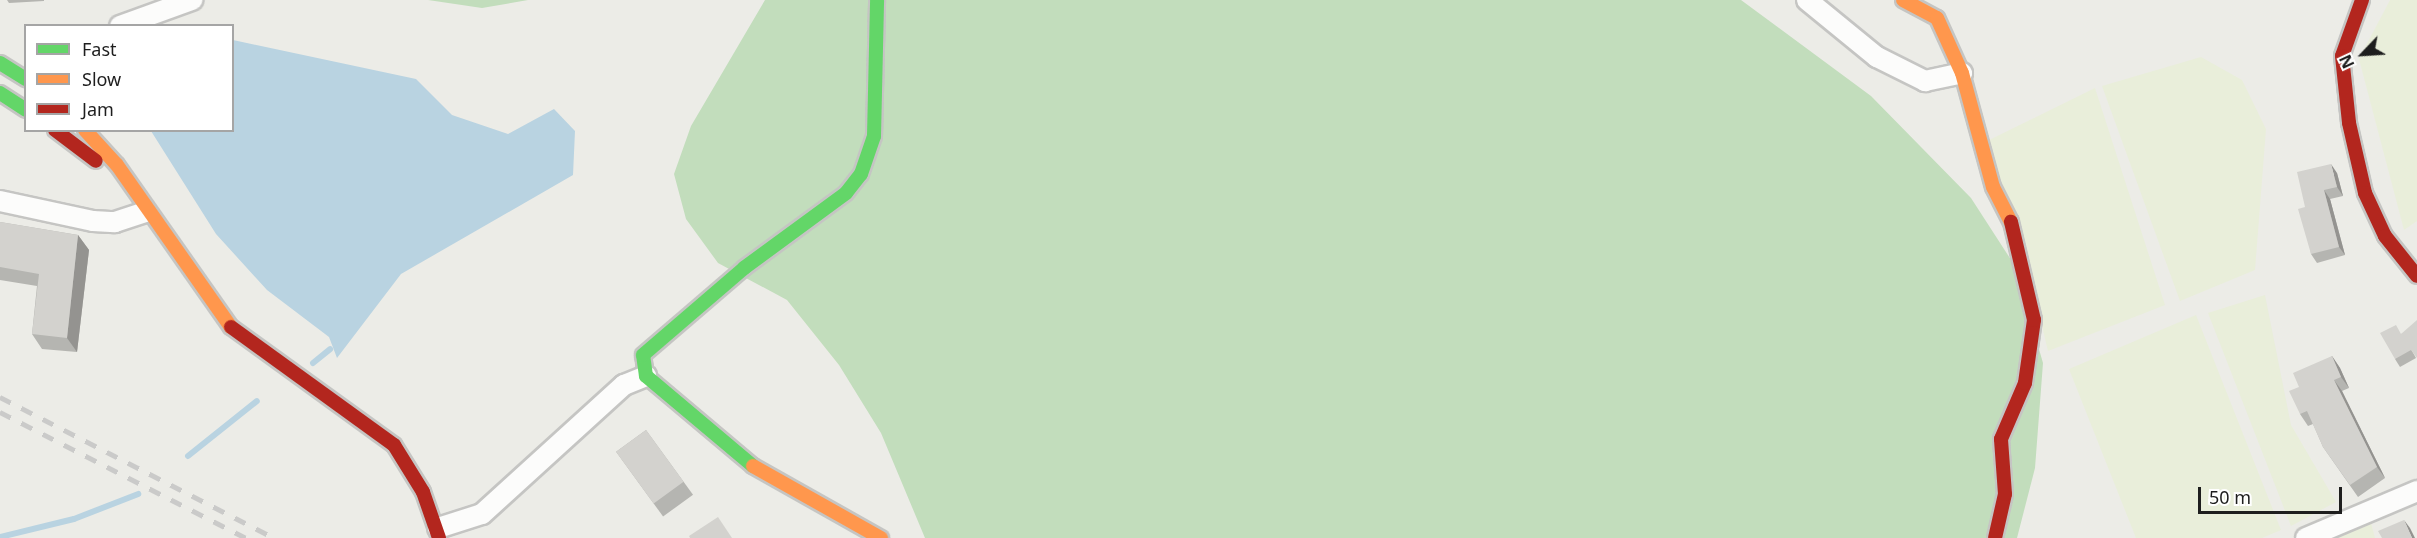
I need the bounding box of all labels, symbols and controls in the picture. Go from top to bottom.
legend [24,24,234,132]
north arrow [2333,24,2393,84]
text: Fast [82,37,117,61]
text: N [2334,51,2359,72]
text: Slow [82,67,121,91]
text: Jam [82,97,114,121]
scale bar [2201,475,2345,513]
text: 50 m [2209,485,2251,509]

